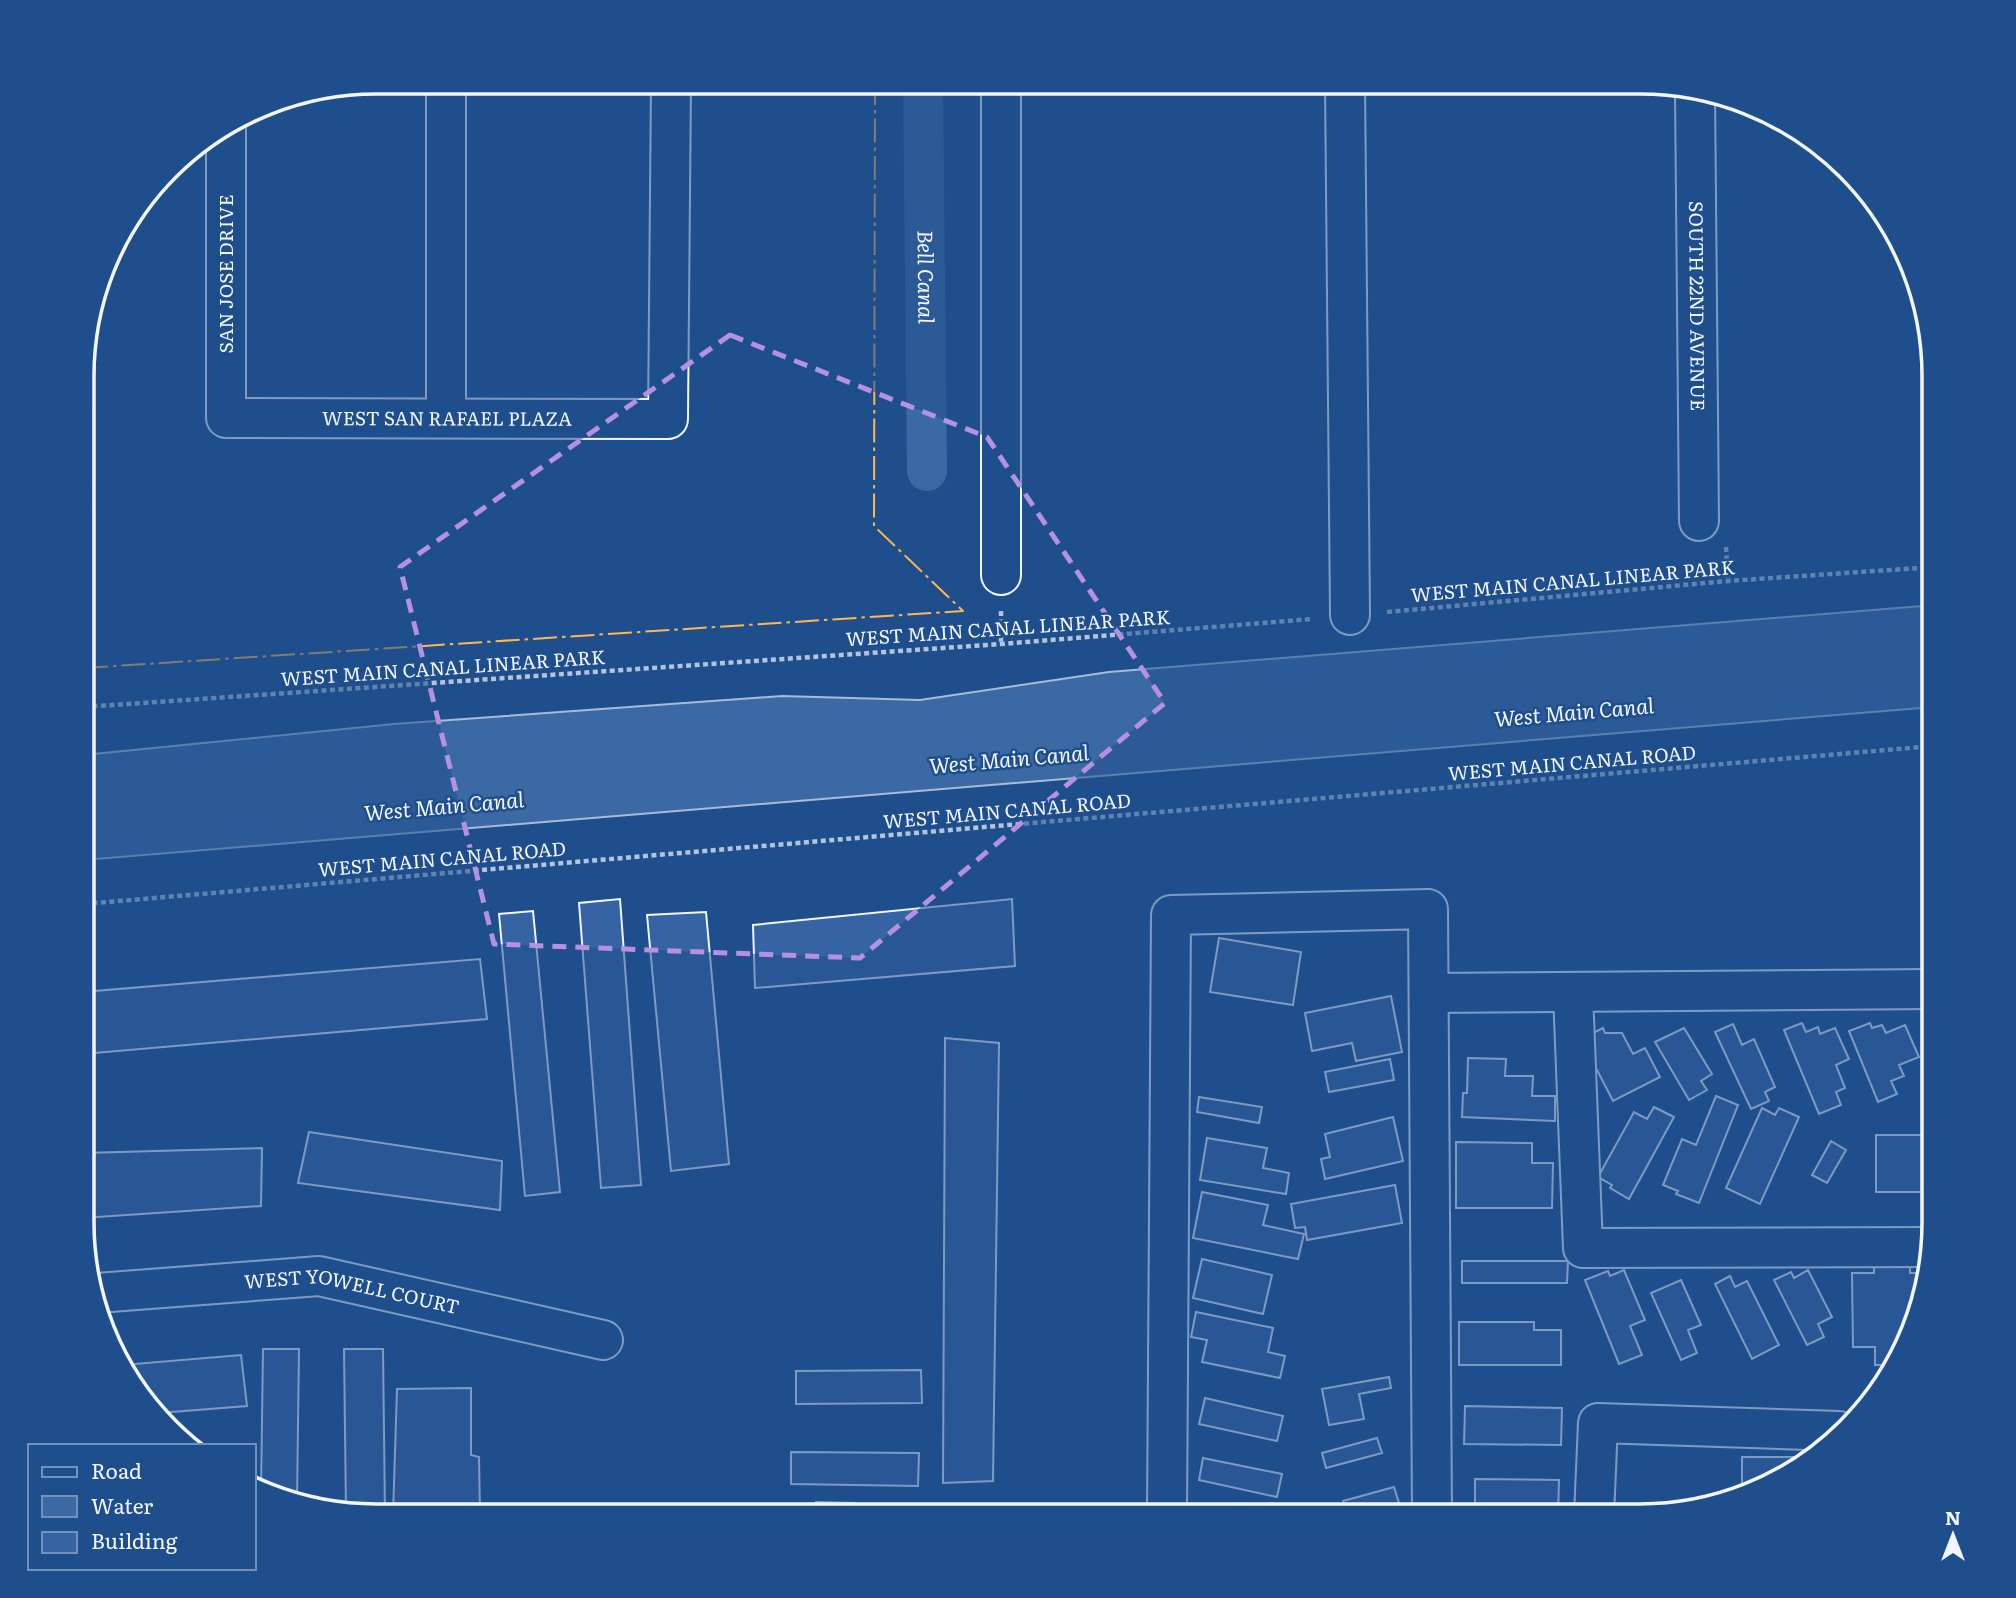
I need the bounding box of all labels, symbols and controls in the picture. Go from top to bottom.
street label: SAN JOSE DRIVE [211,194,239,354]
street label: SOUTH 22ND AVENUE [1683,201,1713,411]
water label: Bell Canal [912,230,943,324]
street label: WEST SAN RAFAEL PLAZA [322,403,572,432]
street label: WEST MAIN CANAL LINEAR PARK [1410,552,1736,608]
street label: WEST MAIN CANAL LINEAR PARK [845,602,1171,652]
street label: WEST MAIN CANAL LINEAR PARK [280,642,606,692]
water label: West Main Canal [1493,688,1655,733]
water label: West Main Canal [928,735,1090,780]
street label: WEST MAIN CANAL ROAD [1447,737,1697,787]
water label: West Main Canal [363,782,525,827]
street label: WEST MAIN CANAL ROAD [882,785,1132,835]
street label: WEST MAIN CANAL ROAD [317,833,567,883]
street label: WEST YOWELL COURT [243,1261,462,1320]
legend [28,1444,256,1570]
text: Road [91,1454,142,1485]
text: Water [91,1489,153,1520]
north arrow [1918,1500,1988,1570]
text: N [1945,1503,1961,1531]
text: Building [91,1524,178,1555]

